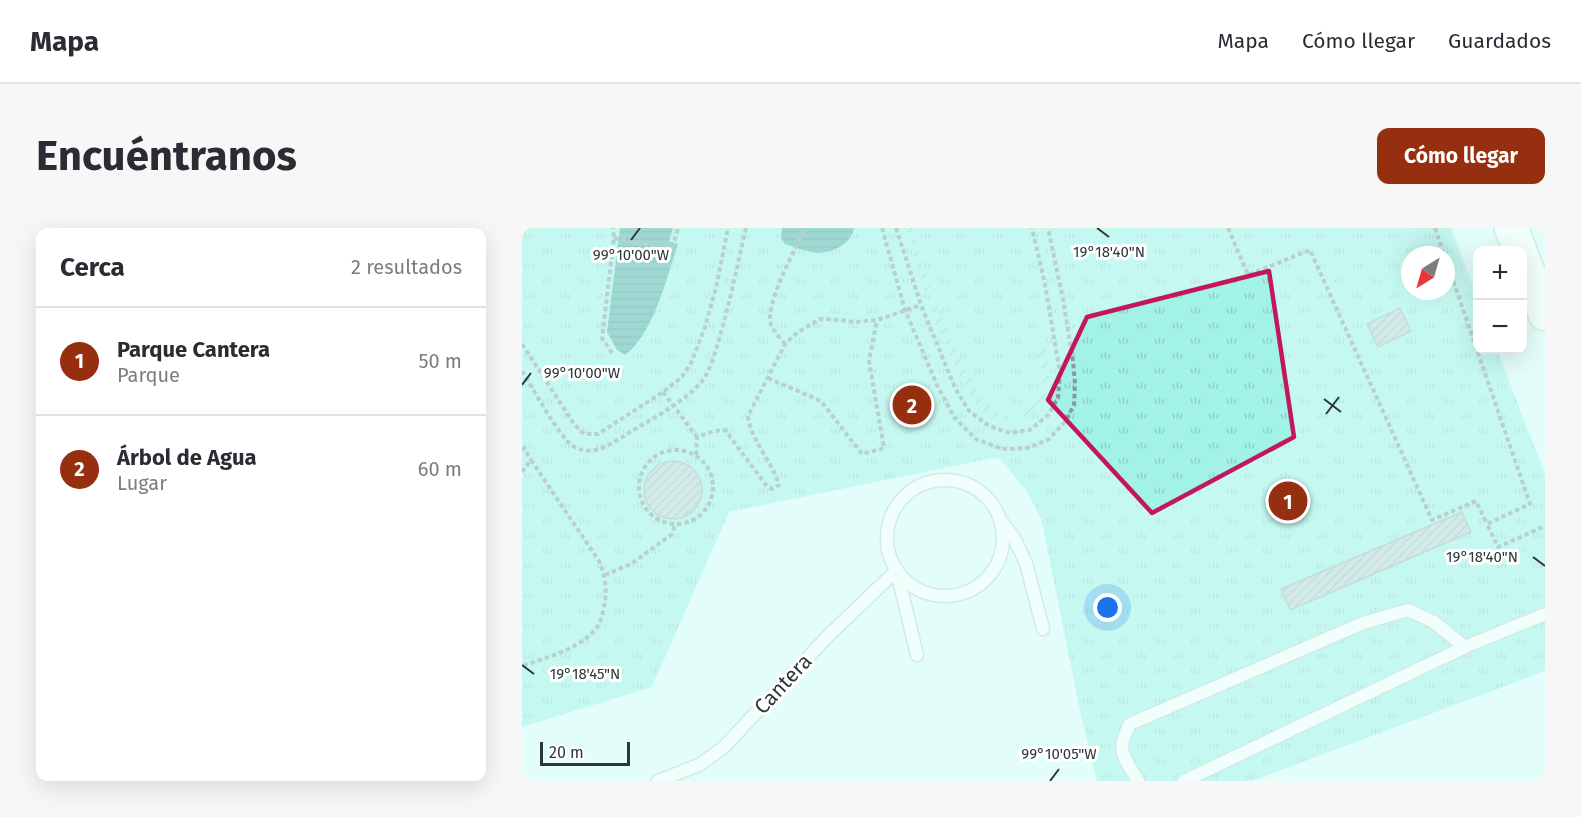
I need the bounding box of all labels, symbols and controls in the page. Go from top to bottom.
text: Mapa [30,25,99,58]
text: Mapa [1217,28,1269,54]
text: Cómo llegar [1302,28,1415,54]
text: Guardados [1448,28,1551,54]
button: Cómo llegar [1377,128,1545,184]
text: Encuéntranos [36,131,297,181]
text: 19°18'40"N [1073,243,1145,261]
text: 99°10'00"W [593,246,670,264]
north arrow [1401,246,1455,300]
map controls [1473,246,1527,354]
button: + [1473,246,1527,300]
text: Cerca [60,252,125,283]
text: 2 resultados [351,255,462,279]
button: − [1473,300,1527,354]
text: Parque Cantera [117,336,270,363]
text: 1 [75,349,84,373]
text: 50 m [418,349,462,373]
text: Parque [117,363,180,387]
text: 99°10'00"W [544,364,621,382]
pin: 2 [892,382,932,428]
text: Árbol de Agua [117,444,257,471]
text: 2 [74,457,85,481]
text: 60 m [418,457,462,481]
text: Lugar [117,471,167,495]
pin: 1 [1268,478,1308,524]
text: 19°18'40"N [1446,548,1518,566]
your location [1093,593,1122,622]
street label: Cantera [749,649,817,719]
text: 19°18'45"N [550,665,620,683]
scale bar [540,739,630,766]
text: 20 m [549,743,584,762]
text: 99°10'05"W [1021,745,1097,763]

